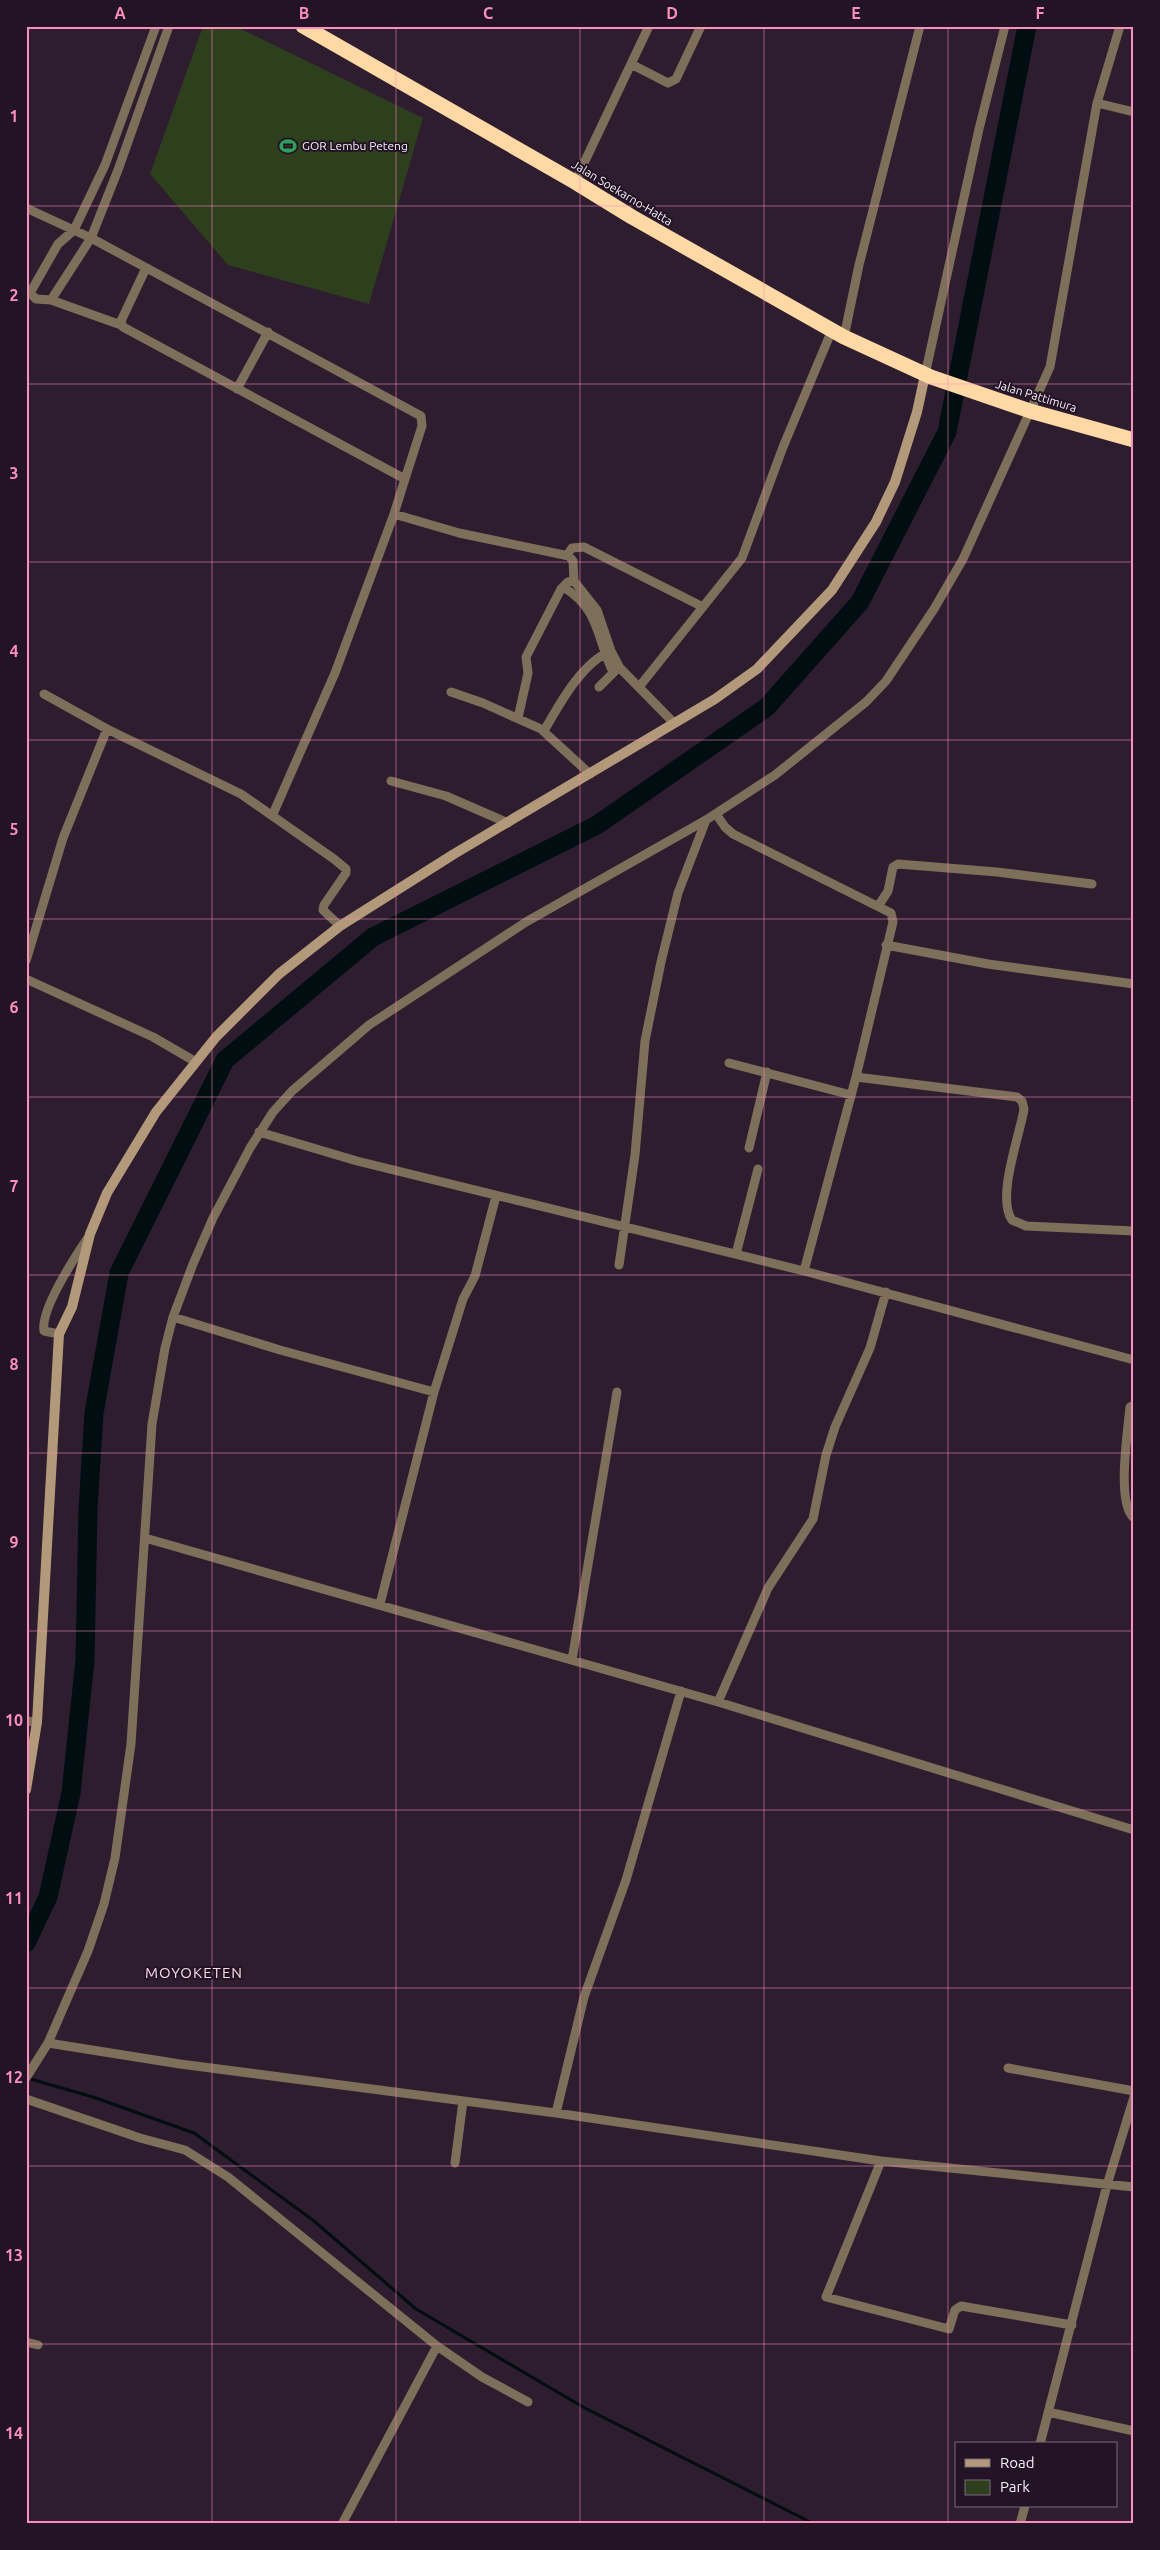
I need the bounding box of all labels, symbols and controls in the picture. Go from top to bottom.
text: A [114,4,126,22]
text: B [299,4,309,22]
text: C [483,4,493,22]
text: D [666,4,678,22]
text: E [851,4,861,22]
text: F [1036,4,1045,22]
text: 1 [9,107,19,125]
sports icon: GOR Lembu Peteng [278,136,298,156]
place label: GOR Lembu Peteng [302,139,408,152]
street label: Jalan Soekarno-Hatta [570,157,675,228]
text: 2 [9,286,19,304]
street label: Jalan Pattimura [994,377,1078,414]
text: 3 [9,464,19,482]
text: 4 [9,642,19,660]
text: 5 [9,820,19,838]
text: 6 [9,998,19,1016]
text: 7 [9,1177,19,1195]
text: 8 [9,1355,19,1373]
text: 9 [9,1533,19,1551]
text: 10 [5,1711,23,1729]
text: 11 [5,1889,23,1907]
district label: MOYOKETEN [145,1964,243,1981]
text: 12 [5,2068,23,2086]
text: 13 [5,2246,23,2264]
text: 14 [5,2424,23,2442]
legend [955,2442,1118,2508]
text: Road [1000,2454,1035,2471]
text: Park [1000,2478,1030,2495]

